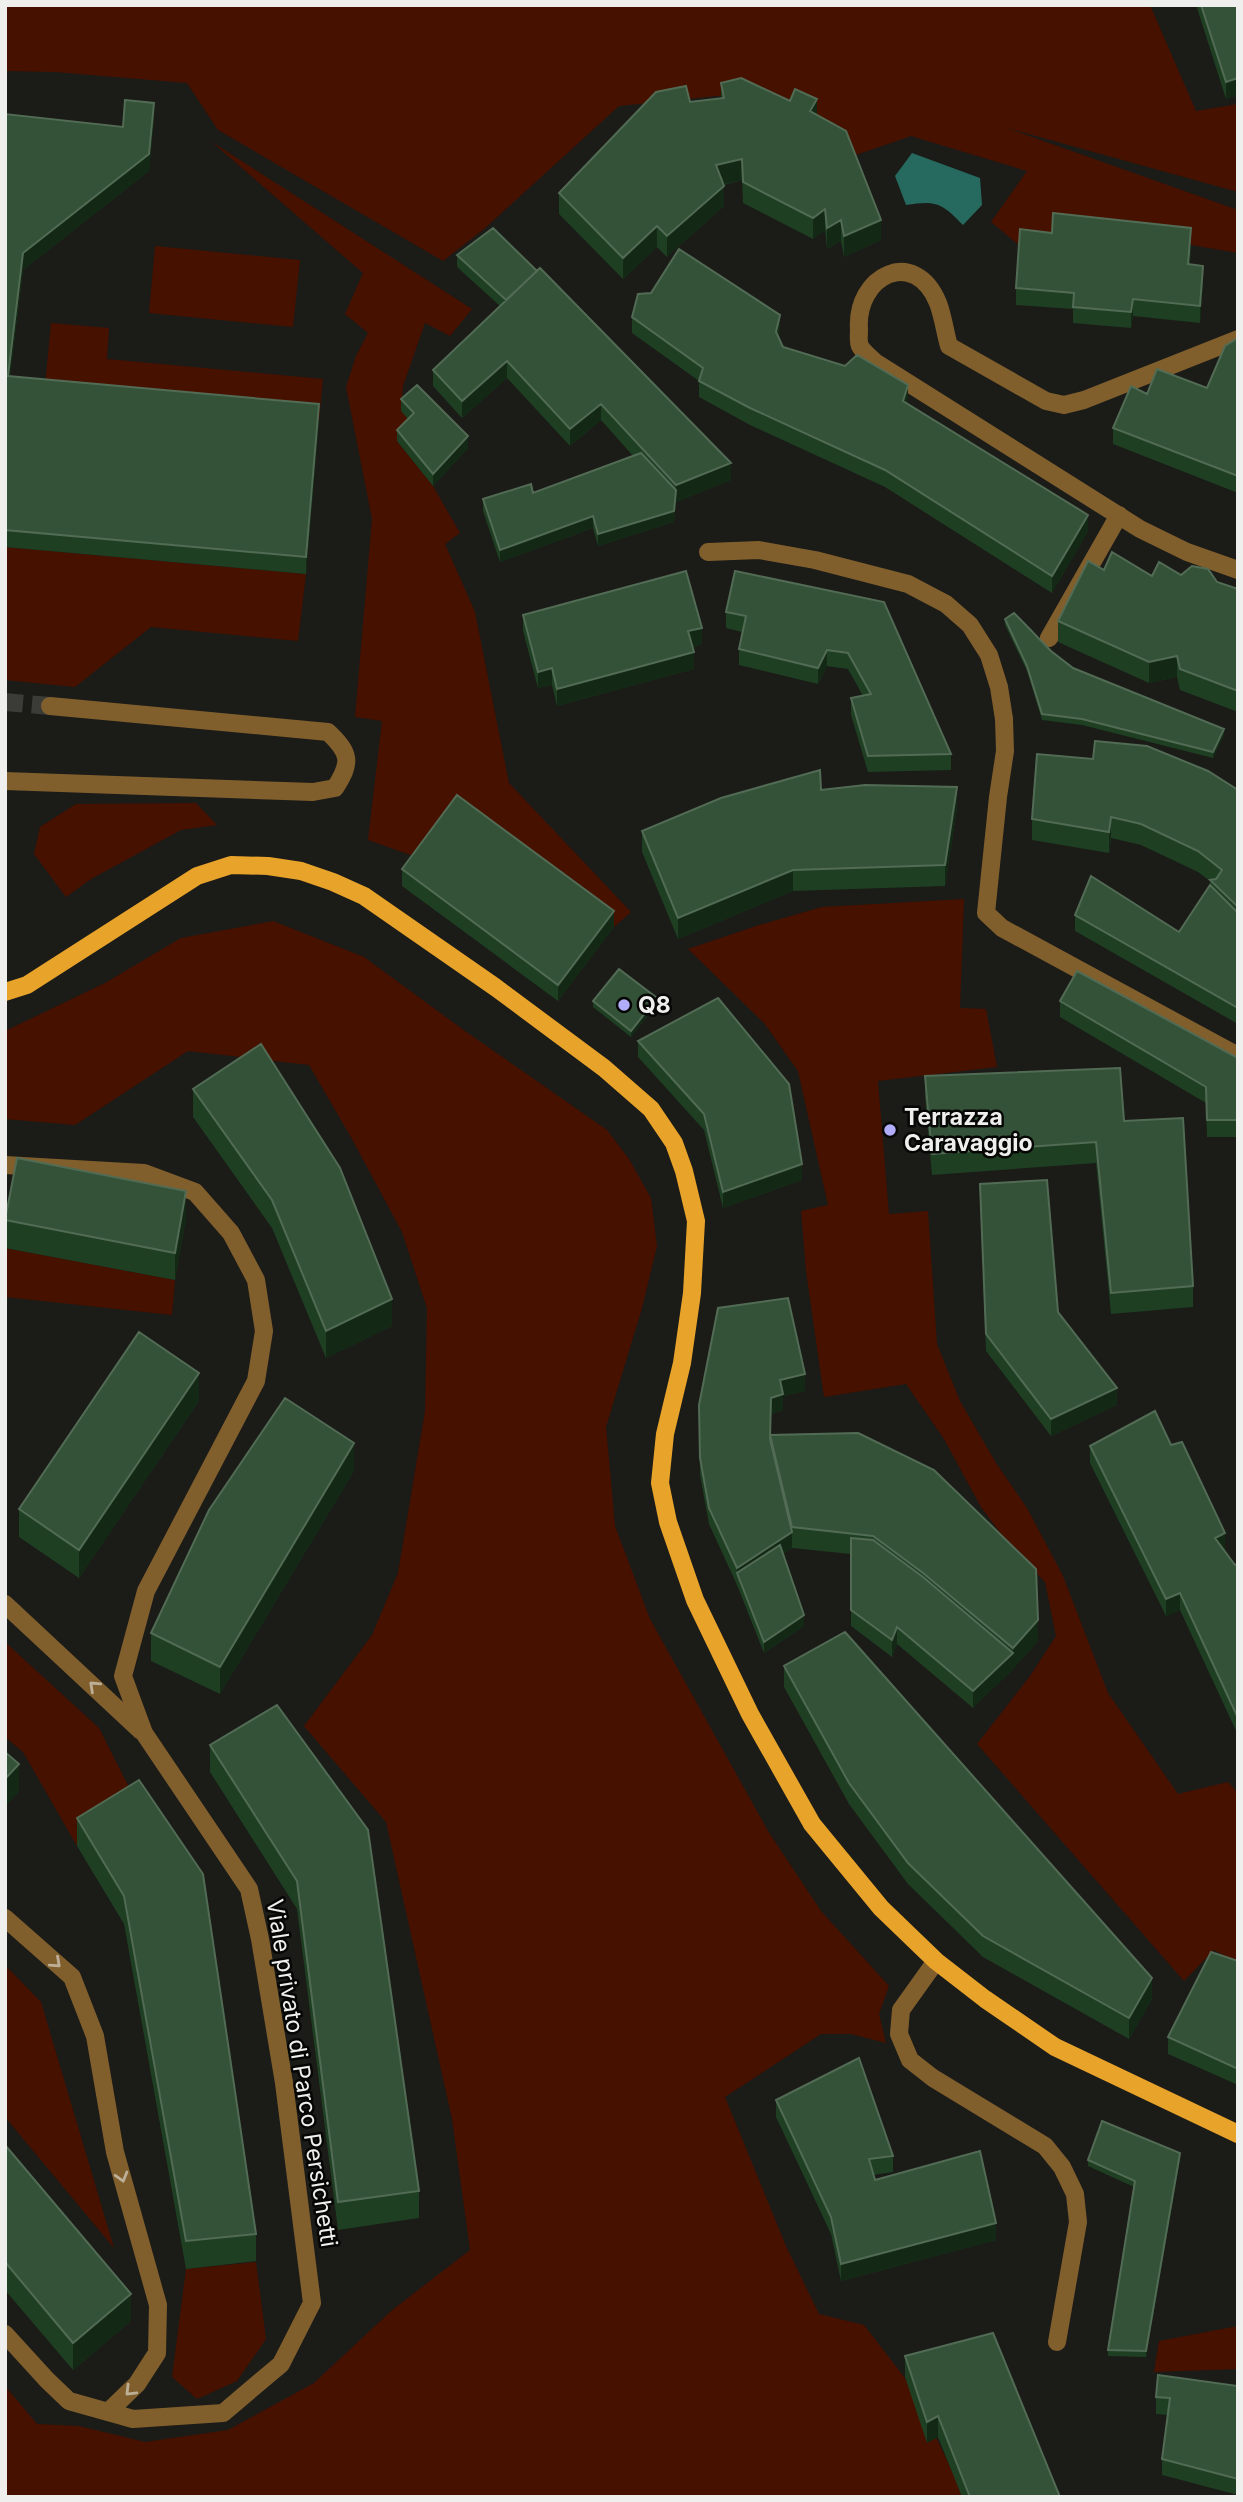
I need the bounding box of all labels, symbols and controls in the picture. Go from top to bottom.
place label: Q8 [638,991,671,1019]
marker: Q8 [616,997,632,1013]
place label: Terrazza Caravaggio [904,1103,1033,1157]
marker: Terrazza Caravaggio [882,1122,898,1138]
one-way arrow [89,1682,102,1695]
street label: Viale privato di Parco Persichetti [261,1897,343,2249]
one-way arrow [48,1955,61,1967]
one-way arrow [114,2171,128,2183]
one-way arrow [125,2382,138,2395]

